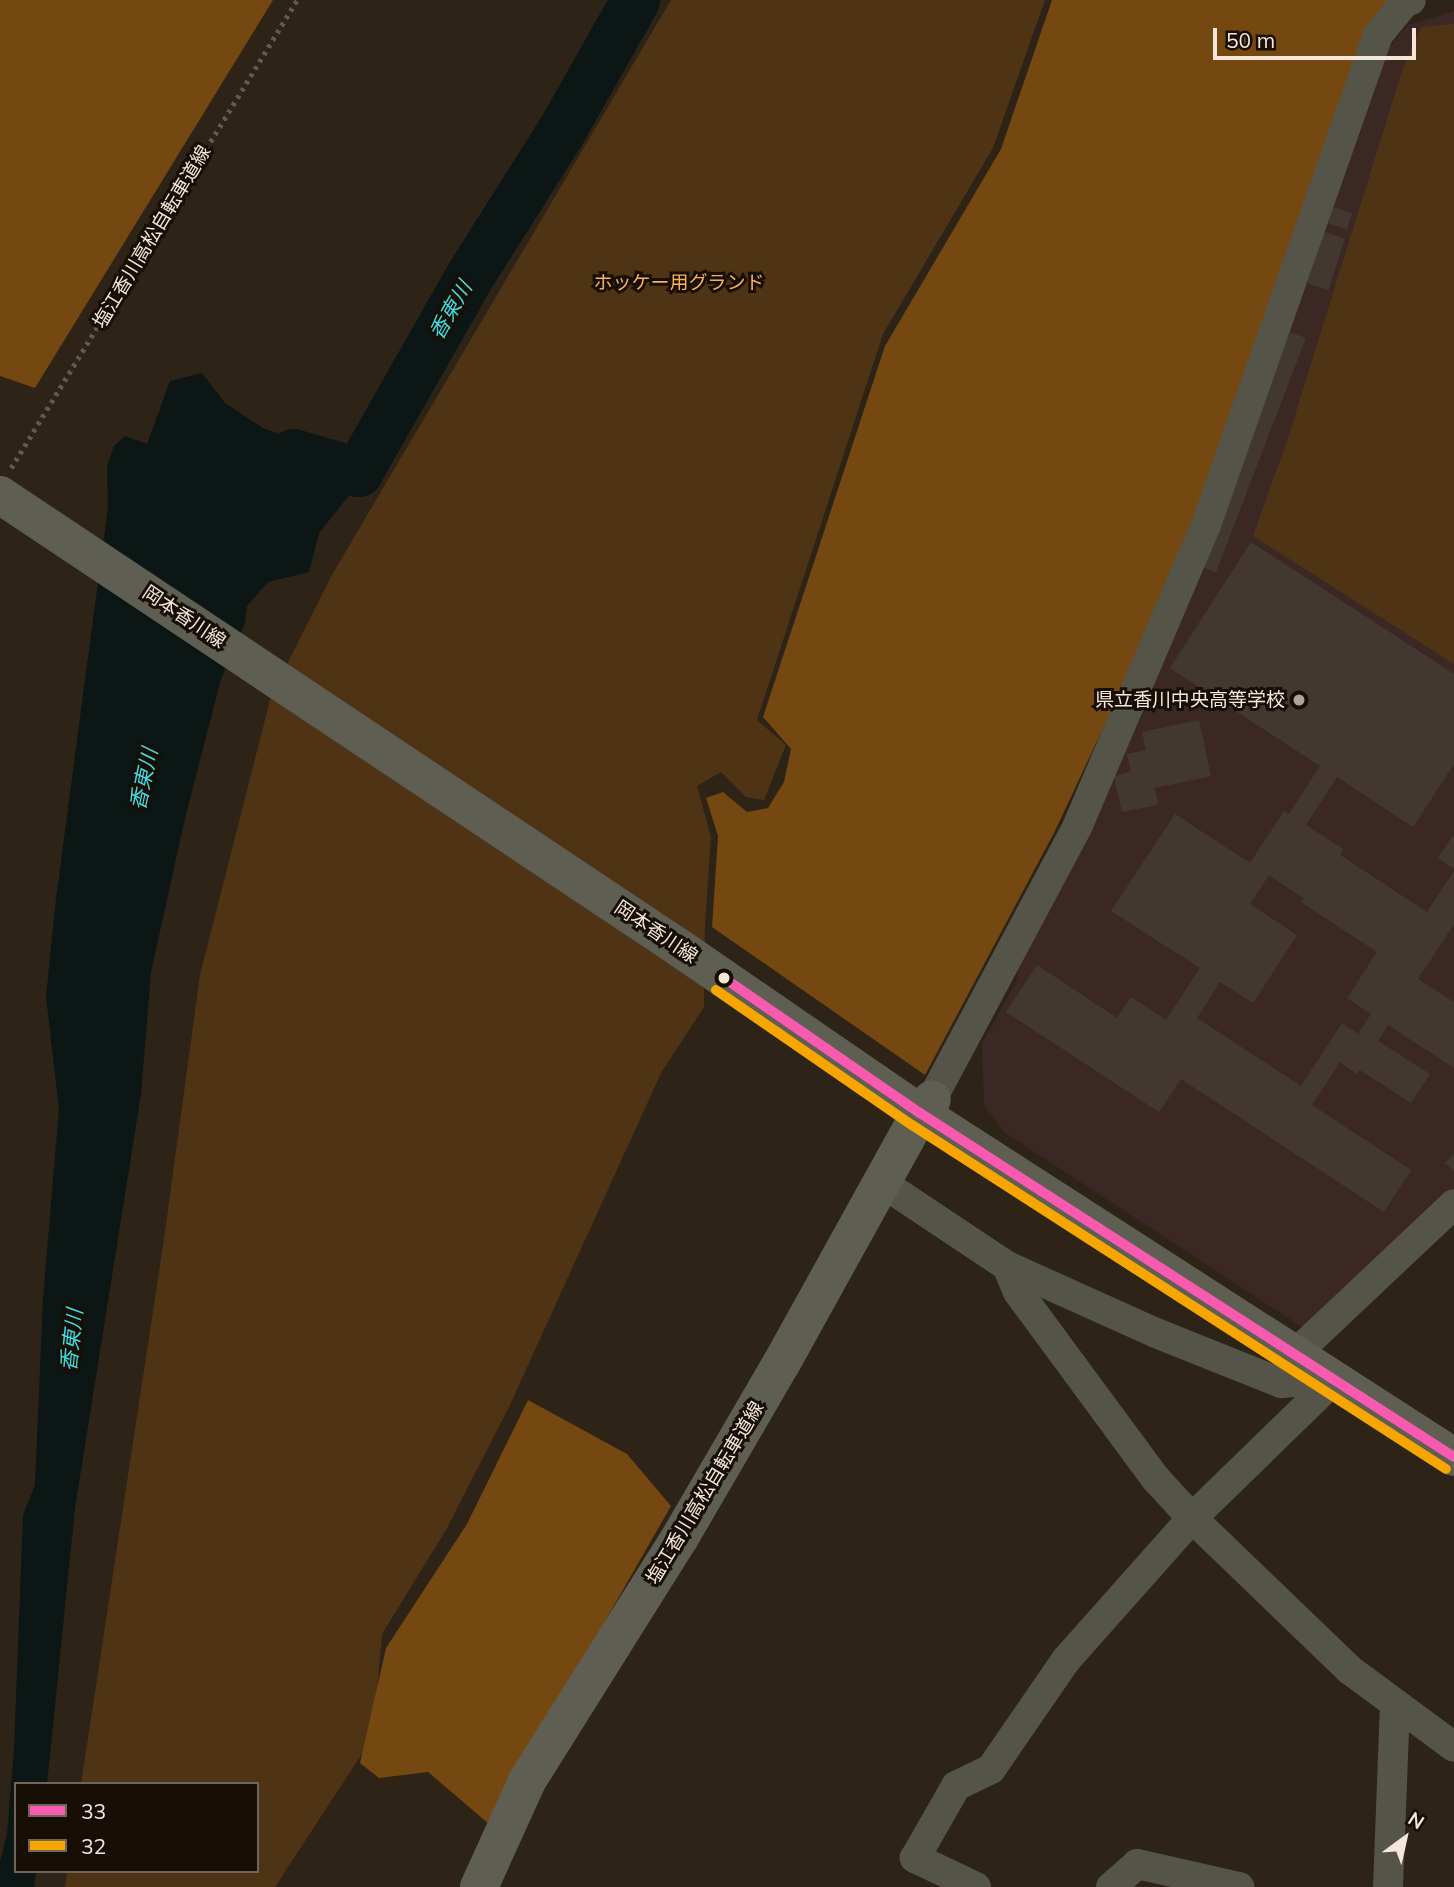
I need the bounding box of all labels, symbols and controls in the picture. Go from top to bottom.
scale bar [1216,14,1419,58]
text: 50 m [1226,27,1275,53]
street label: 塩江香川高松自転車道線 [88,142,216,332]
park label: ホッケー用グランド [594,272,764,294]
water label: 香東川 [423,276,477,344]
street label: 岡本香川線 [138,581,230,653]
place label: 県立香川中央高等学校 [1095,689,1285,711]
marker: 県立香川中央高等学校 [1291,692,1307,708]
water label: 香東川 [124,746,162,812]
street label: 岡本香川線 [610,896,702,968]
unlabelled marker [717,971,731,985]
water label: 香東川 [55,1307,87,1373]
street label: 塩江香川高松自転車道線 [641,1398,769,1588]
legend [14,1782,259,1873]
text: 33 [81,1798,106,1824]
north arrow [1370,1803,1440,1873]
text: N [1404,1806,1429,1834]
text: 32 [81,1833,106,1859]

